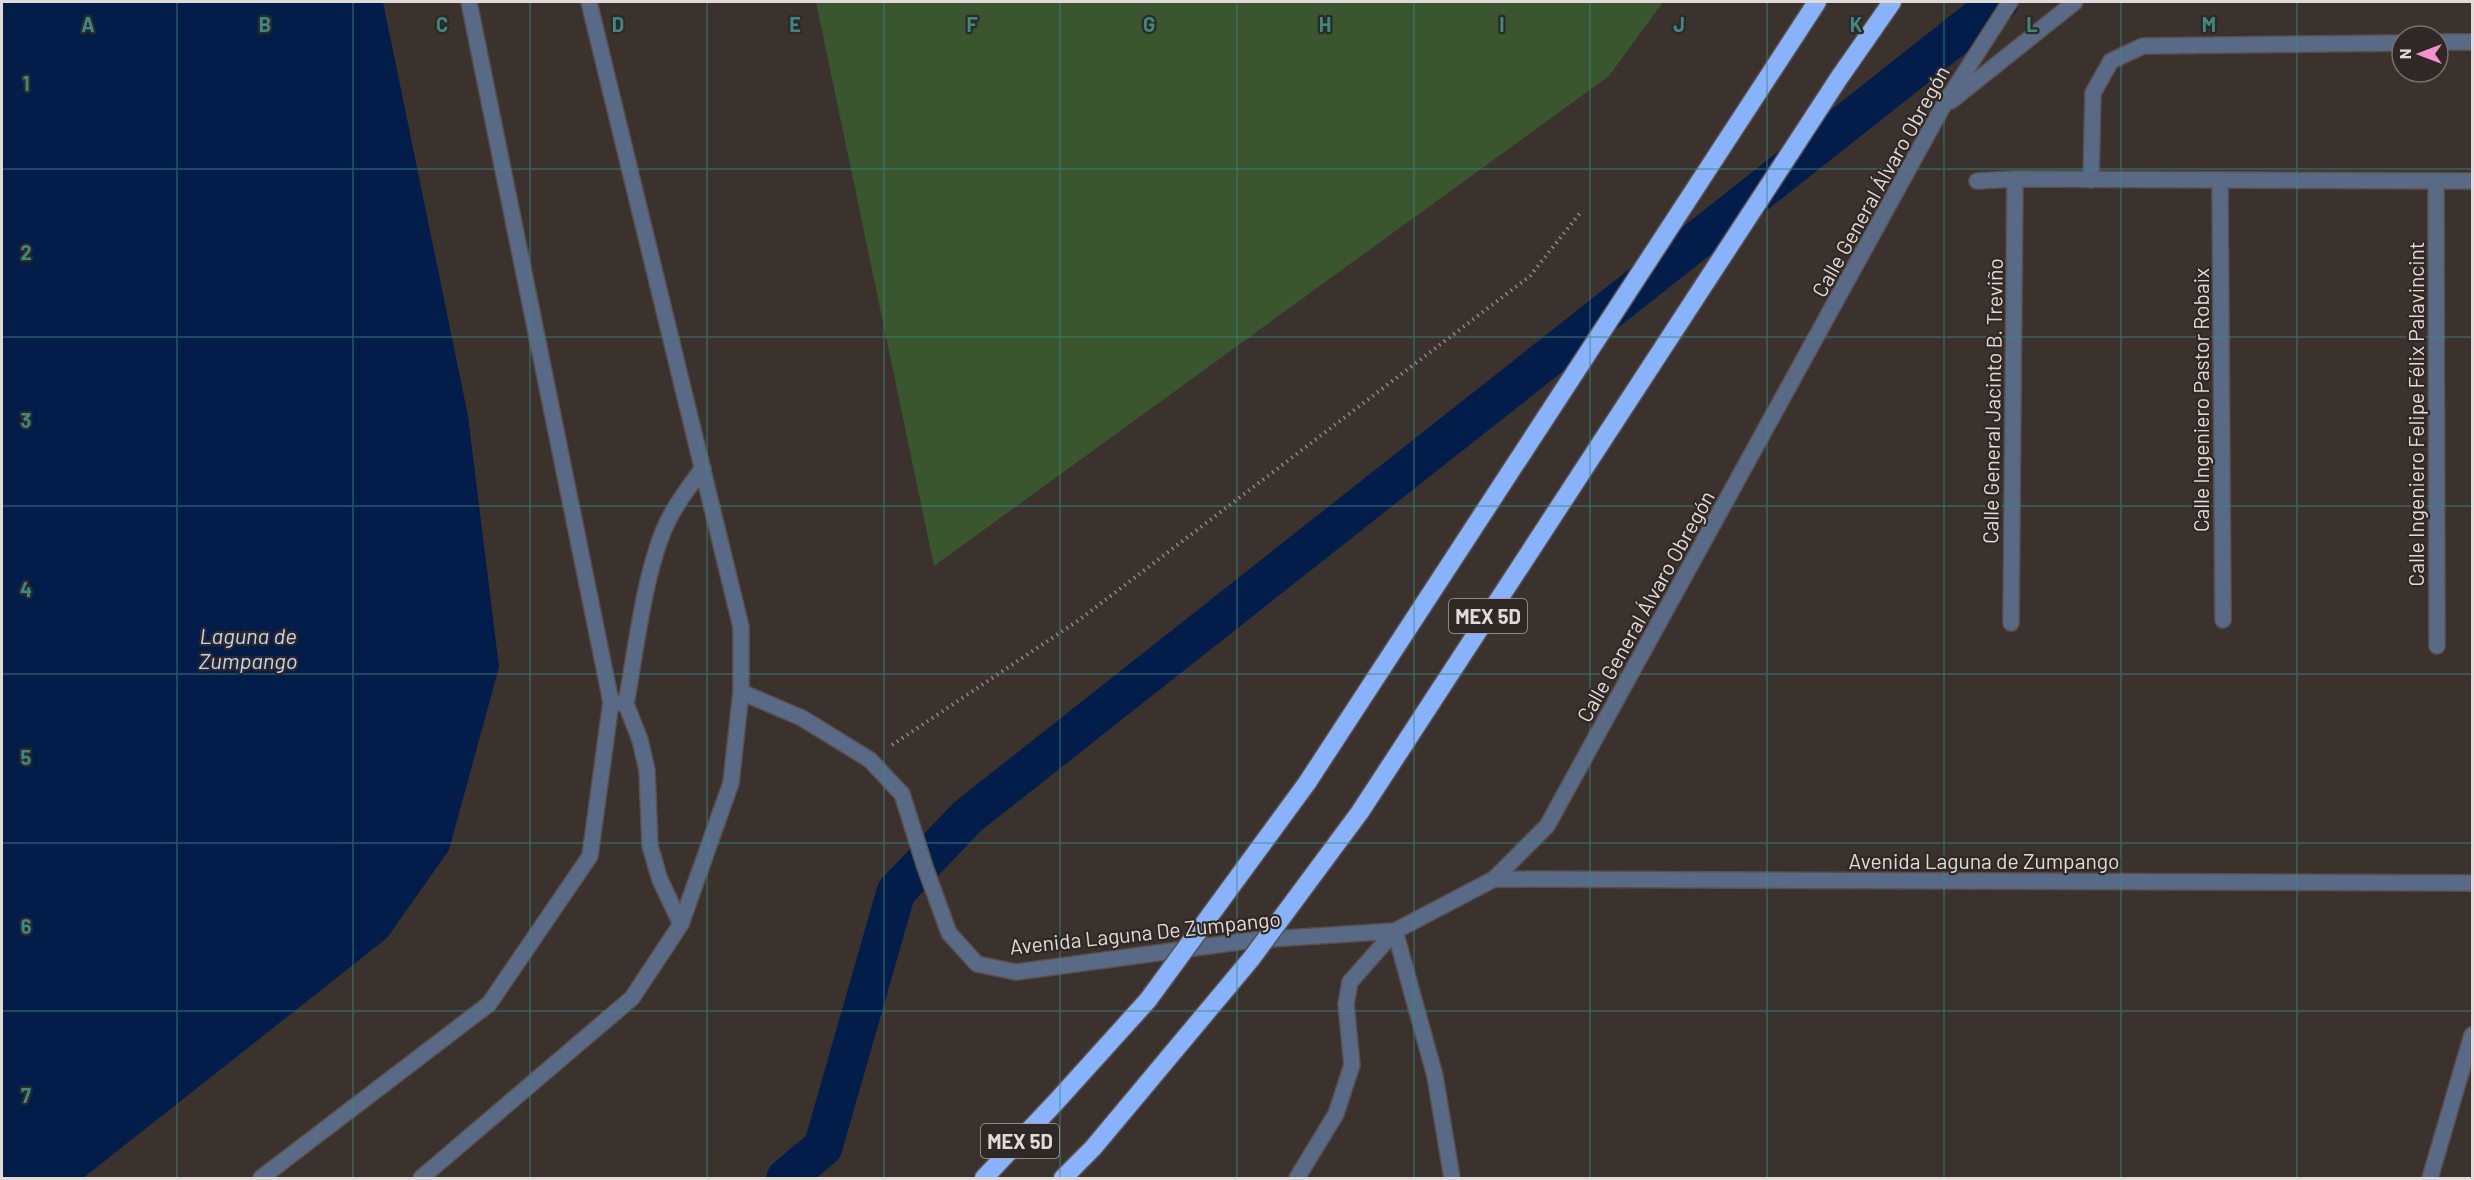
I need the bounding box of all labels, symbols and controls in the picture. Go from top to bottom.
text: A [81,12,95,36]
text: B [259,12,271,36]
text: C [436,12,448,36]
text: D [612,12,624,36]
text: E [789,12,801,36]
text: F [966,12,978,36]
text: G [1143,12,1155,36]
text: H [1319,12,1331,36]
text: I [1499,12,1505,36]
text: J [1673,12,1685,36]
text: K [1850,12,1863,36]
text: L [2026,12,2038,36]
text: M [2202,12,2216,36]
north arrow [2390,24,2450,84]
text: N [2395,49,2414,59]
street label: Calle General Álvaro Obregón [1806,61,1954,301]
text: 1 [22,71,30,95]
text: 2 [20,240,32,264]
street label: Calle Ingeniero Felipe Félix Palavincint [2403,242,2428,586]
street label: Calle General Jacinto B. Treviño [1977,258,2007,544]
street label: Calle Ingeniero Pastor Robaix [2188,268,2213,532]
text: 3 [21,408,31,432]
street label: Calle General Álvaro Obregón [1571,486,1719,726]
text: 4 [20,577,32,601]
road number: MEX 5D [1449,599,1527,633]
water label: Laguna de Zumpango [199,622,297,673]
text: 5 [21,745,32,769]
street label: Avenida Laguna de Zumpango [1849,848,2119,873]
street label: Avenida Laguna De Zumpango [1008,905,1282,959]
text: 6 [21,914,32,938]
text: 7 [21,1083,31,1107]
road number: MEX 5D [981,1124,1059,1158]

